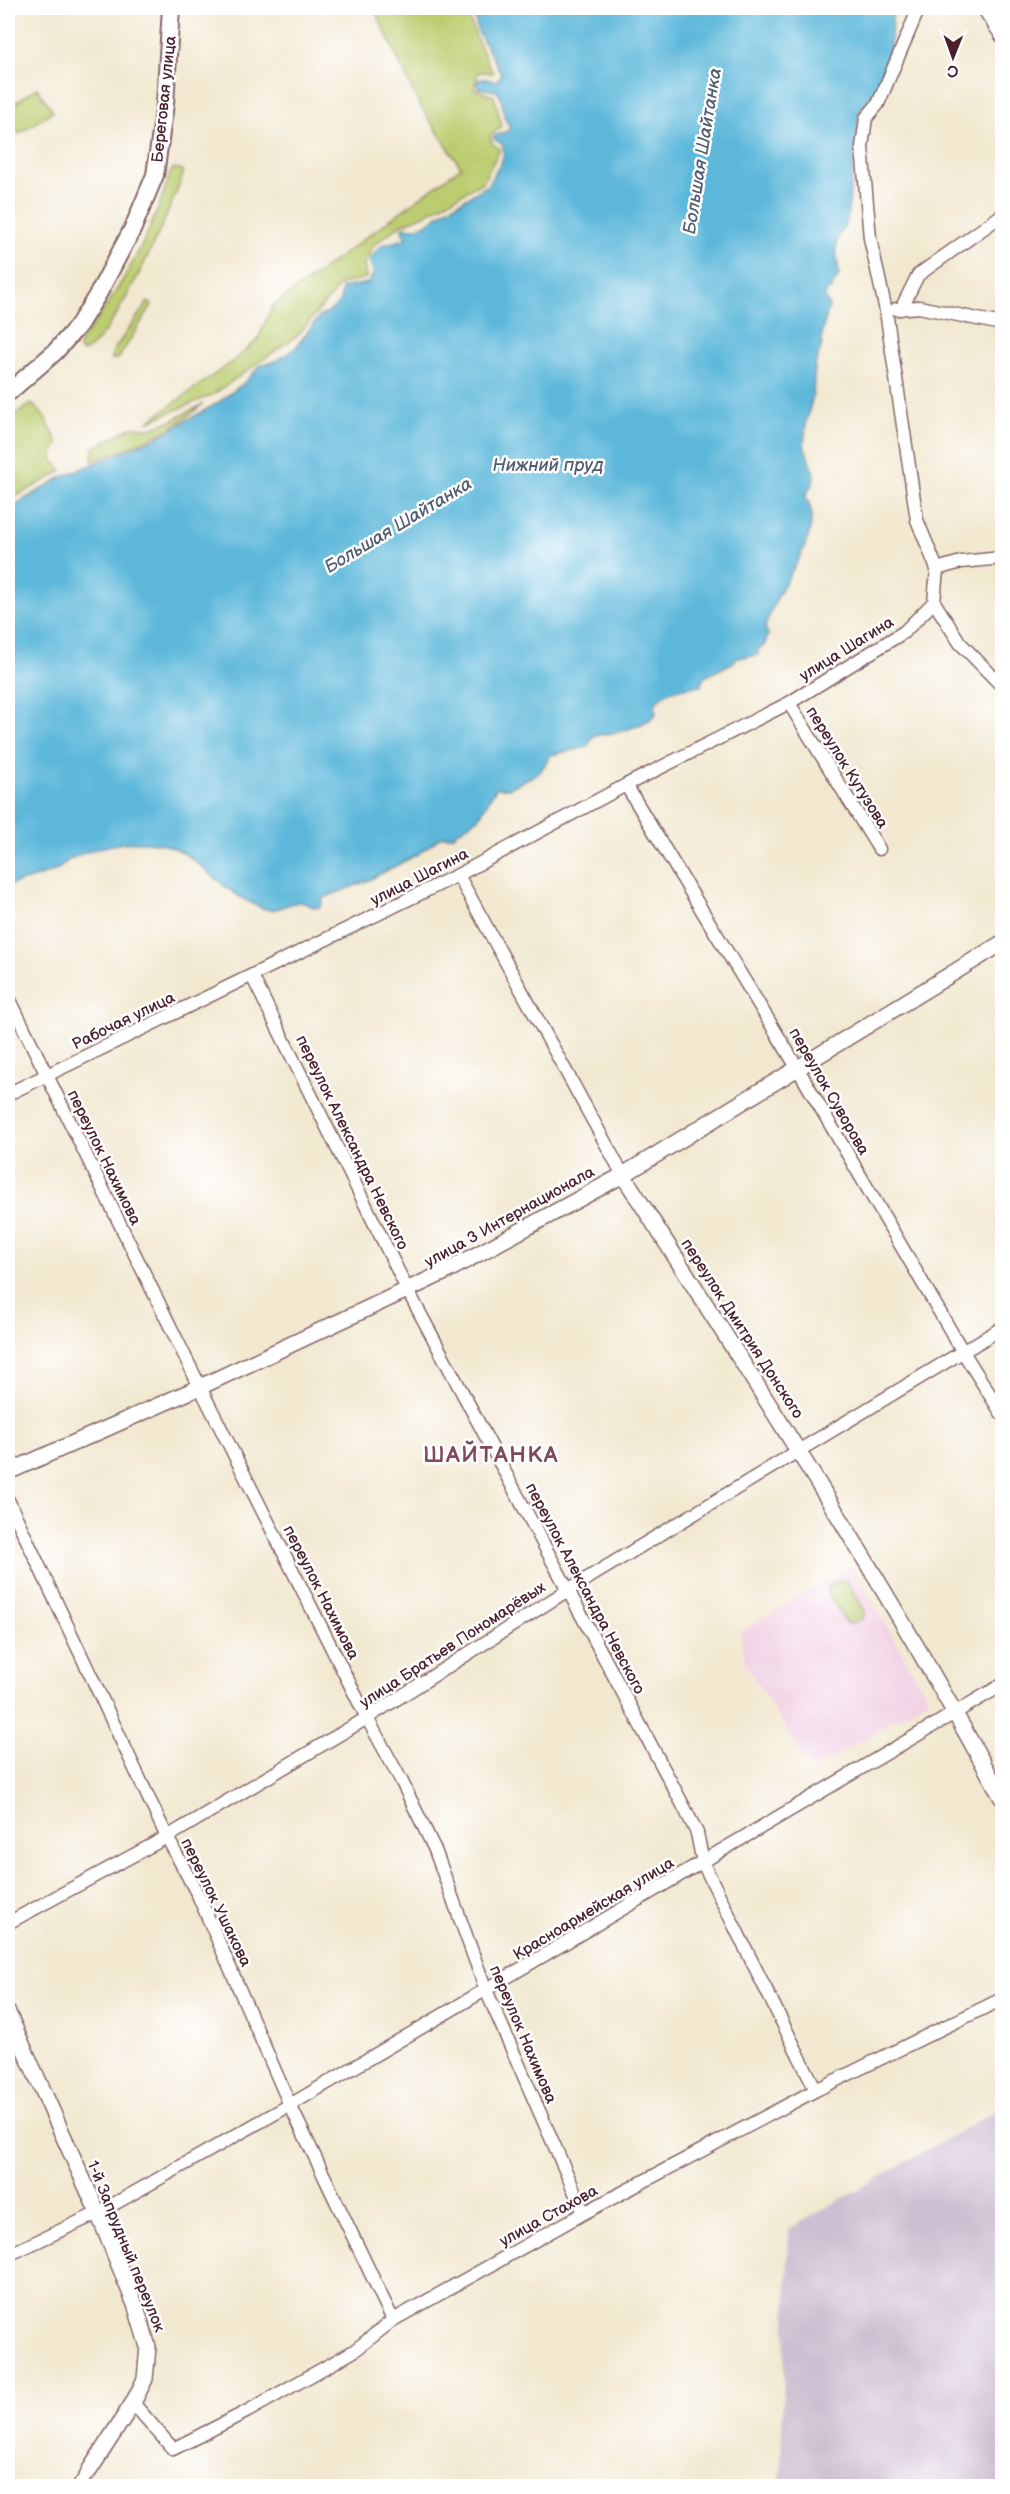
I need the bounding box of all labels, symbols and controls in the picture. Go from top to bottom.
north arrow [923,27,983,87]
street label: Береговая улица [148,34,181,164]
text: С [947,61,958,80]
water label: Большая Шайтанка [679,66,726,236]
water label: Нижний пруд [492,455,604,476]
water label: Большая Шайтанка [321,473,476,578]
street label: улица Шагина [796,613,898,686]
street label: переулок Кутузова [802,703,892,833]
street label: улица Шагина [368,844,472,910]
street label: Рабочая улица [69,988,179,1054]
street label: переулок Суворова [785,1025,873,1159]
street label: переулок Александра Невского [291,1032,412,1253]
street label: переулок Нахимова [63,1087,145,1229]
street label: улица 3 Интернационала [421,1162,598,1272]
street label: переулок Дмитрия Донского [676,1235,807,1422]
district label: ШАЙТАНКА [423,1440,559,1469]
street label: переулок Александра Невского [521,1480,649,1698]
street label: переулок Нахимова [279,1522,363,1663]
street label: улица Братьев Пономарёвых [356,1578,549,1713]
street label: переулок Ушакова [176,1835,255,1970]
street label: Красноармейская улица [510,1853,678,1965]
street label: переулок Нахимова [485,1963,560,2107]
street label: 1-й Запрудный переулок [82,2158,169,2335]
street label: улица Стахова [496,2181,602,2251]

